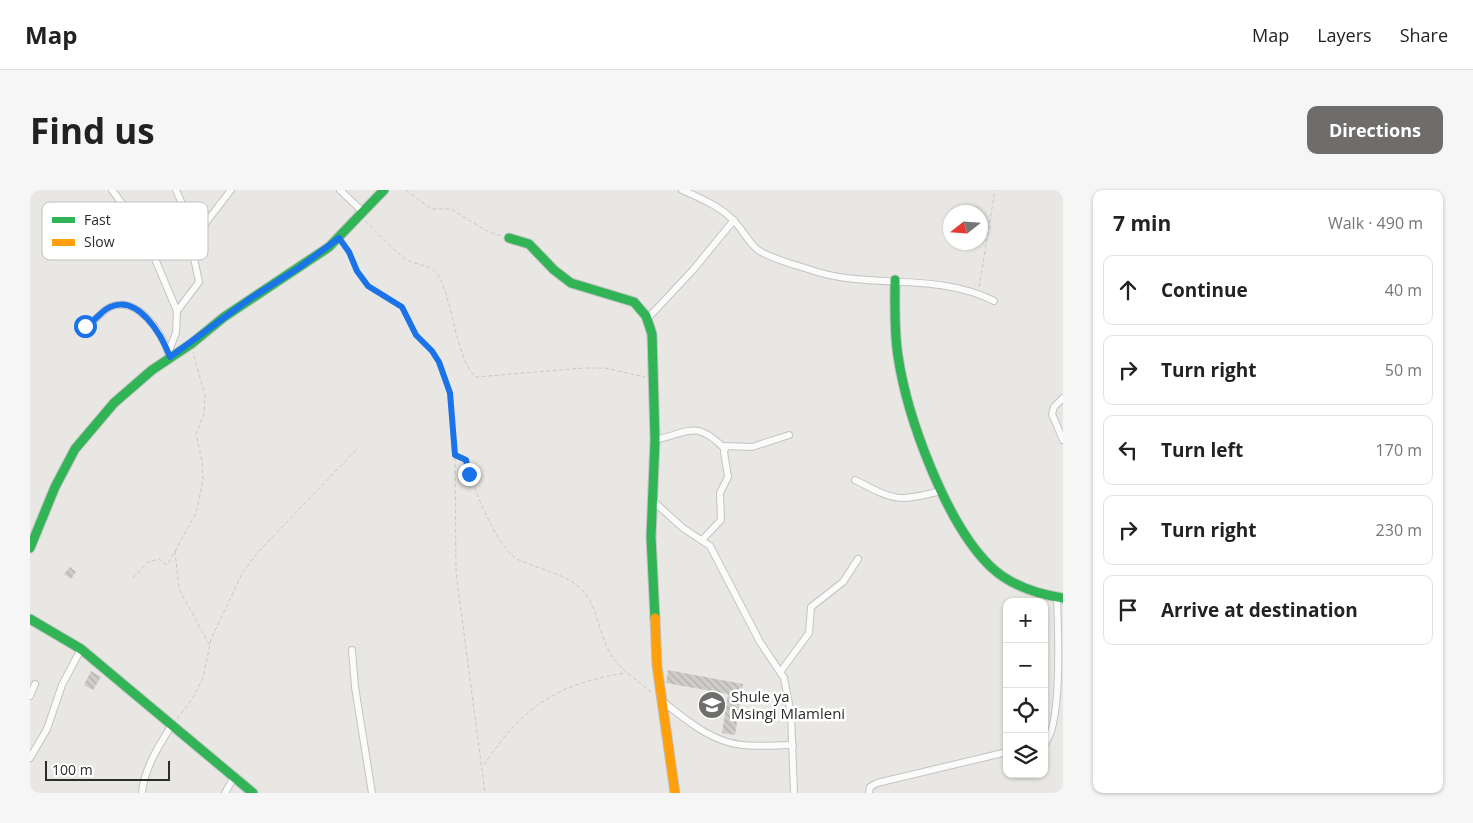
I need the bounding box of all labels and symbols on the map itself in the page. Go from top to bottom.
legend [42,202,208,260]
north arrow [943,205,988,250]
text: Fast [84,210,111,229]
text: Slow [84,232,115,251]
route start [74,315,97,338]
route end [458,463,481,486]
place label: Shule ya Msingi Mlamleni [731,686,845,723]
school or university icon: Shule ya Msingi Mlamleni [697,690,727,720]
scale bar [45,758,170,781]

